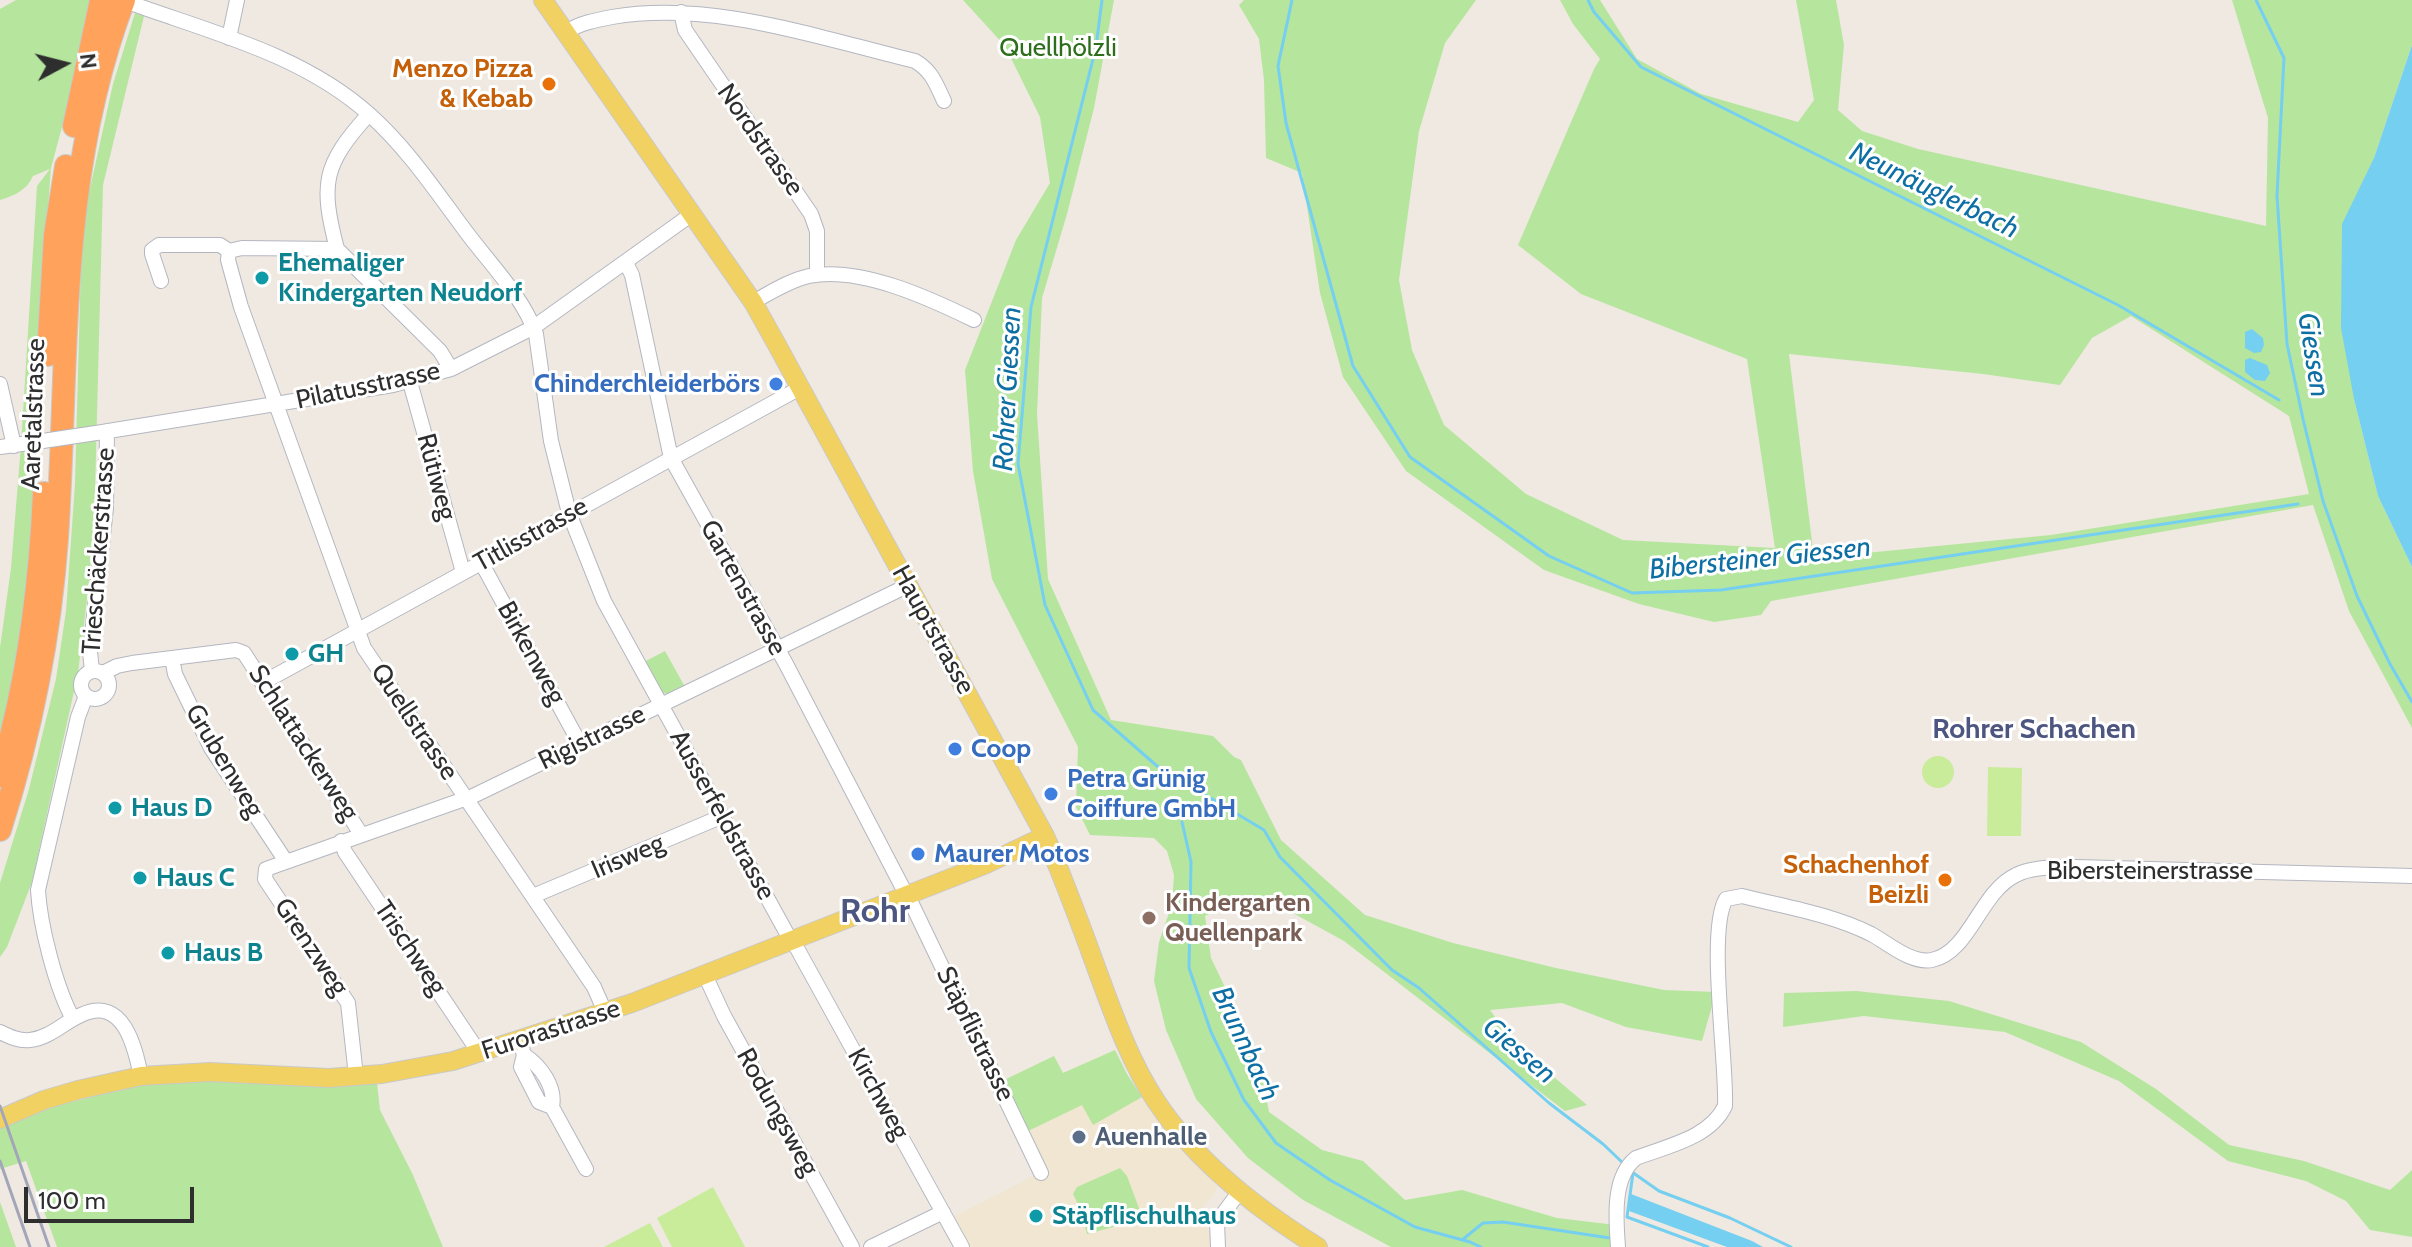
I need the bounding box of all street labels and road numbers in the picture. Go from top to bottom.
street label: Nordstrasse [710,78,810,202]
street label: Aaretalstrasse [16,338,52,490]
street label: Pilatusstrasse [293,355,443,417]
street label: Rütiweg [410,430,462,524]
street label: Trieschäckerstrasse [76,447,122,655]
street label: Titlisstrasse [469,491,593,579]
street label: Gartenstrasse [693,515,793,661]
street label: Hauptstrasse [885,560,981,700]
street label: Birkenweg [490,596,572,710]
street label: Quellstrasse [364,658,464,786]
street label: Schlattackerweg [241,660,365,826]
street label: Grubenweg [178,699,270,823]
street label: Rigistrasse [534,699,650,777]
street label: Ausserfeldstrasse [662,725,782,905]
street label: Irisweg [587,828,669,886]
street label: Bibersteinerstrasse [2047,855,2253,887]
street label: Grenzweg [267,893,355,1001]
street label: Trischweg [367,895,453,1001]
street label: Stäpflistrasse [929,962,1021,1106]
street label: Furorastrasse [478,993,624,1067]
street label: Rodungsweg [729,1043,825,1181]
street label: Kirchweg [840,1043,916,1145]

